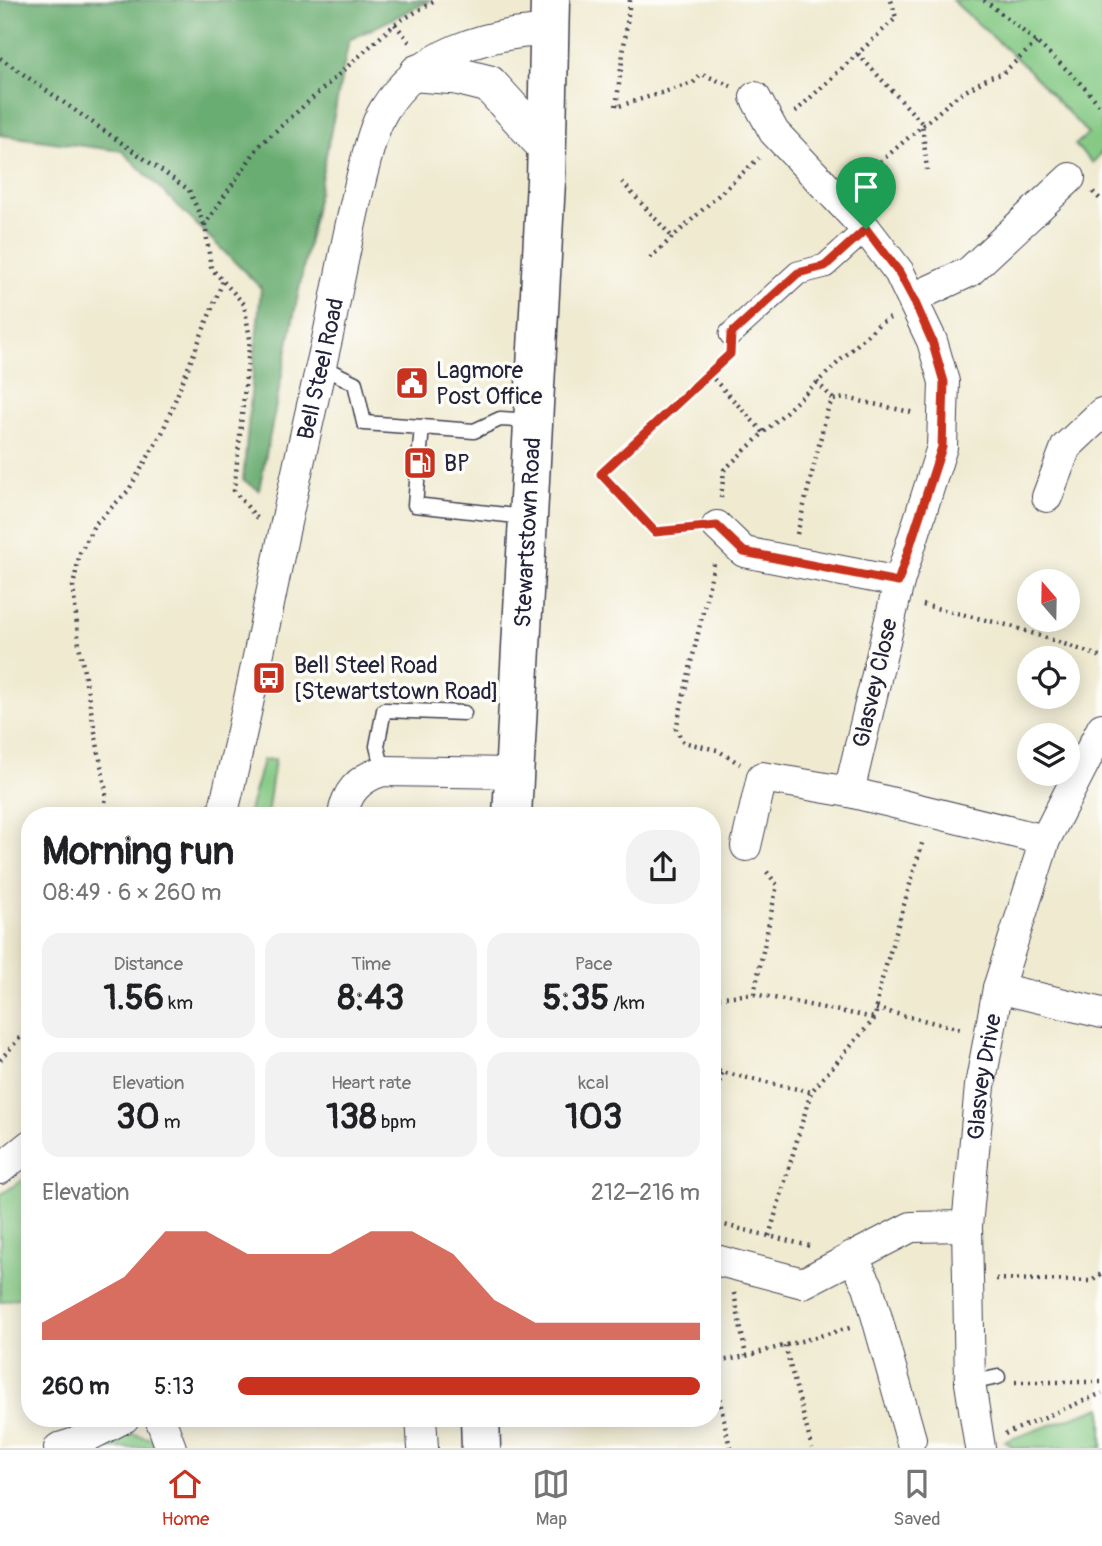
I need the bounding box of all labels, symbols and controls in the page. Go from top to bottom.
pin [836,157,896,229]
icon: arrive [847,168,885,206]
street label: Bell Steel Road [290,296,350,442]
place label: Lagmore Post Office [436,356,543,411]
public building icon: Lagmore Post Office [393,364,431,402]
street label: Stewartstown Road [508,436,547,628]
fuel station icon: BP [401,444,439,482]
place label: BP [444,449,470,478]
north arrow [1017,569,1080,632]
map controls [1017,569,1080,786]
street label: Glasvey Close [846,615,904,750]
button: locate [1017,646,1080,709]
place label: Bell Steel Road [Stewartstown Road] [294,651,499,706]
bus stop icon: Bell Steel Road [Stewartstown Road] [250,659,288,697]
button: layers [1017,723,1080,786]
text: Morning run [42,828,234,876]
button: share [626,830,700,904]
text: 08:49 · 6 × 260 m [42,878,221,907]
text: Distance [114,952,183,976]
text: Time [351,952,391,976]
text: Pace [575,952,612,976]
text: 1.56 [104,976,164,1020]
text: 8:43 [338,976,404,1020]
text: 5:35 [542,976,609,1020]
text: km [164,991,193,1015]
text: /km [609,991,645,1015]
street label: Glasvey Drive [961,1011,1008,1141]
text: Elevation [112,1071,185,1095]
text: Heart rate [331,1071,411,1095]
text: kcal [578,1071,609,1095]
text: 30 [116,1095,160,1139]
text: 138 [326,1095,377,1139]
text: 103 [565,1095,622,1139]
text: m [160,1110,181,1134]
text: bpm [377,1110,416,1134]
text: Elevation [42,1178,130,1207]
text: 212–216 m [591,1178,700,1207]
text: 260 m [42,1372,109,1401]
text: 5:13 [154,1372,194,1401]
tab: Home [161,1465,209,1531]
tab: Map [532,1465,570,1531]
tab: Saved [893,1465,941,1531]

